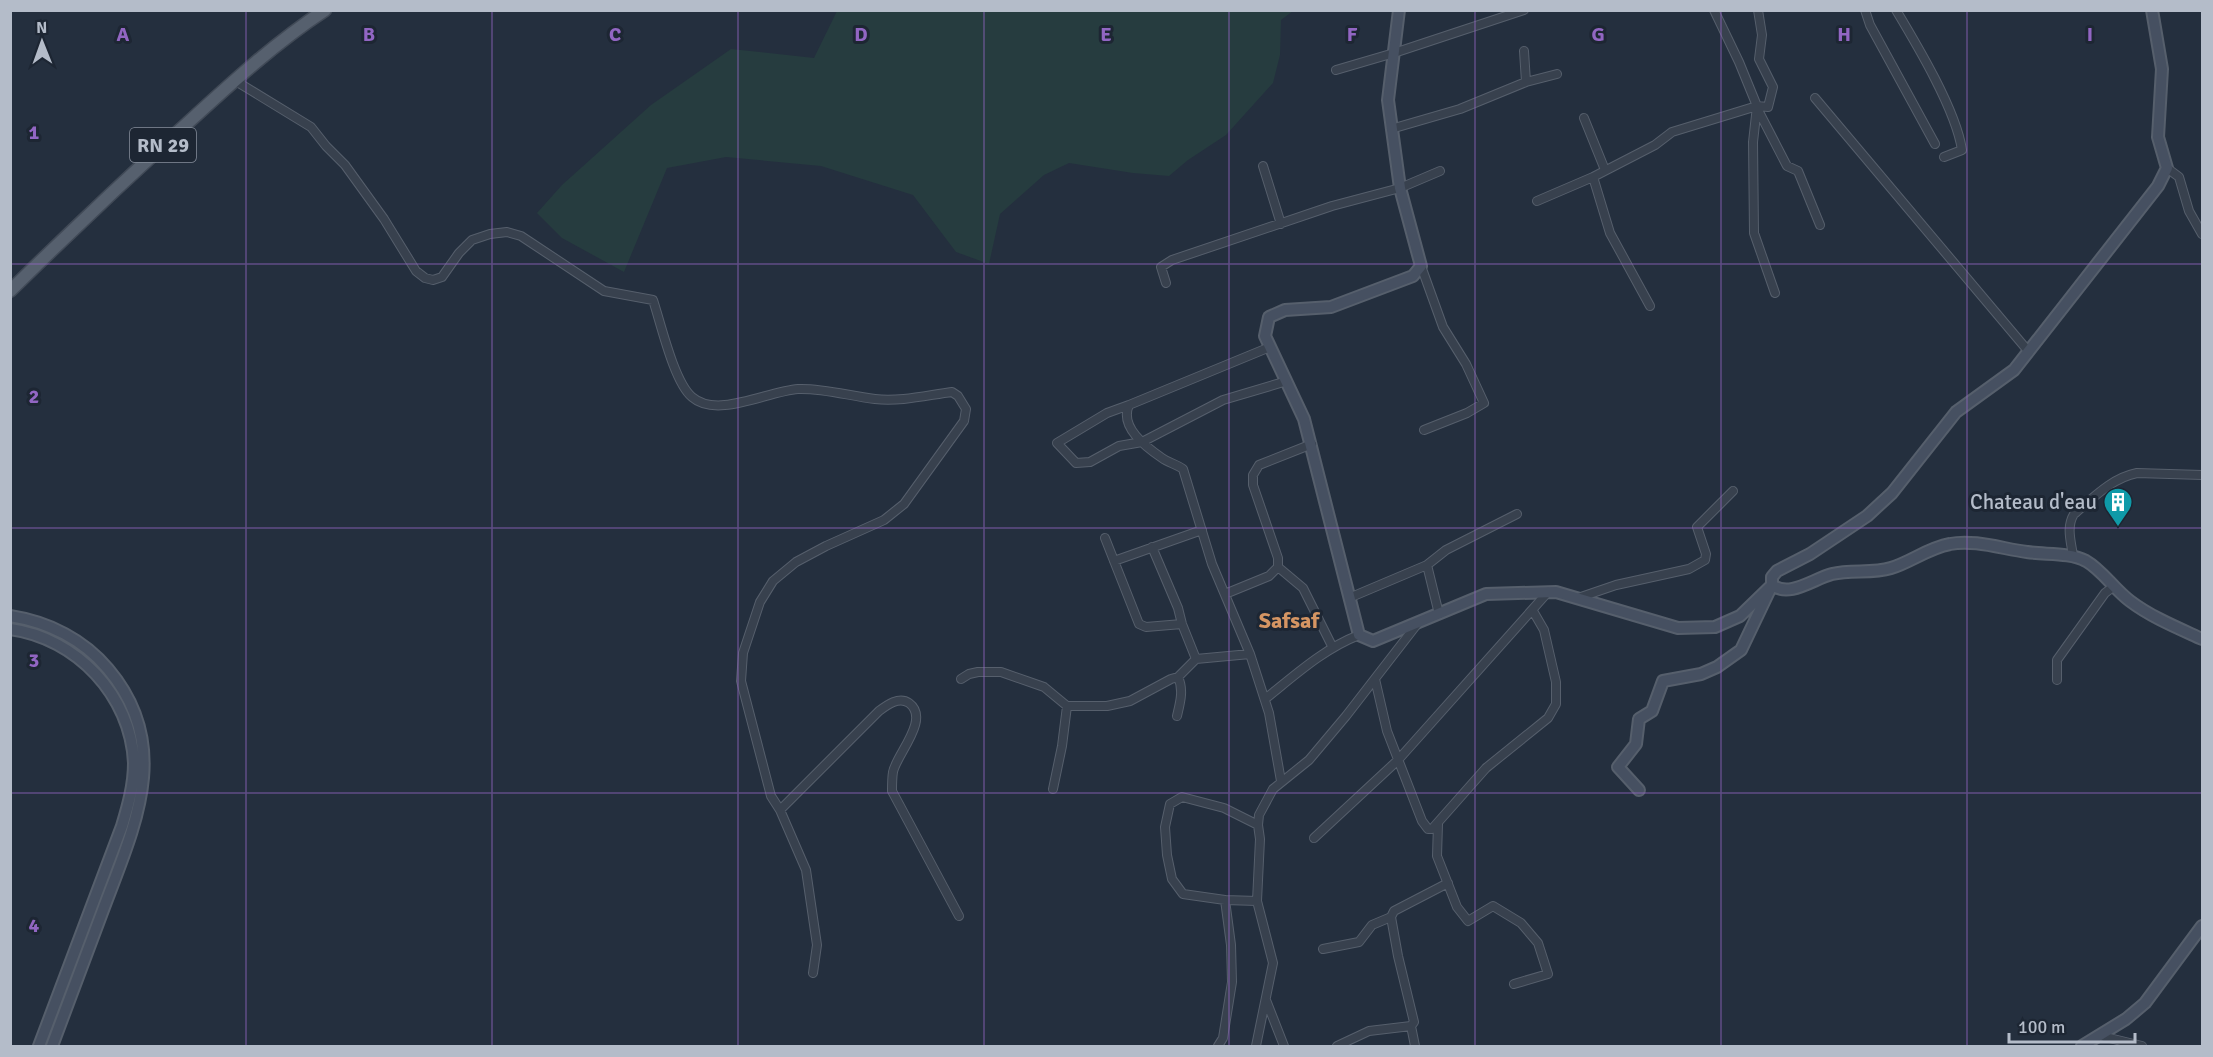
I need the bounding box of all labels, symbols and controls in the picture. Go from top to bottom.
north arrow [12,12,72,72]
text: N [36,18,47,38]
text: A [117,22,130,47]
text: B [363,22,375,47]
text: C [609,22,621,47]
text: D [854,22,868,47]
text: E [1100,22,1112,47]
text: F [1347,22,1358,47]
text: G [1591,22,1605,47]
text: H [1837,22,1851,47]
text: I [2087,22,2093,47]
text: 1 [29,120,40,145]
road number: RN 29 [130,128,196,162]
text: 2 [29,384,39,409]
building icon: Chateau d'eau [2102,486,2134,528]
place label: Chateau d'eau [1970,489,2097,515]
district label: Safsaf [1259,607,1320,634]
text: 3 [29,648,39,673]
text: 4 [29,913,40,938]
scale bar [2009,1006,2135,1044]
text: 100 m [2018,1016,2065,1038]

